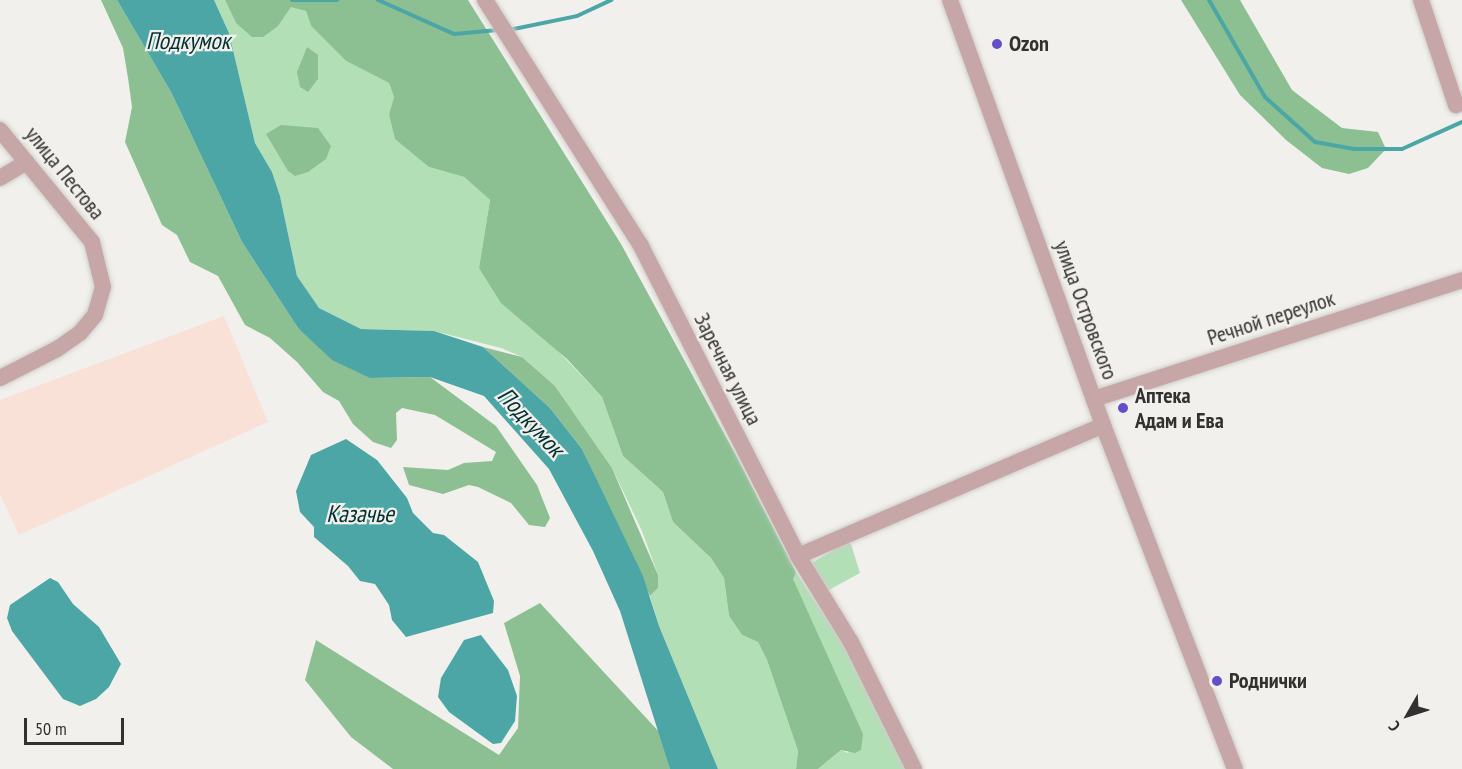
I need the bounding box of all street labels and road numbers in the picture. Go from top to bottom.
street label: улица Пестова [20,121,110,225]
street label: улица Островского [1049,237,1123,383]
street label: Речной переулок [1204,285,1338,351]
street label: Заречная улица [688,308,768,430]

